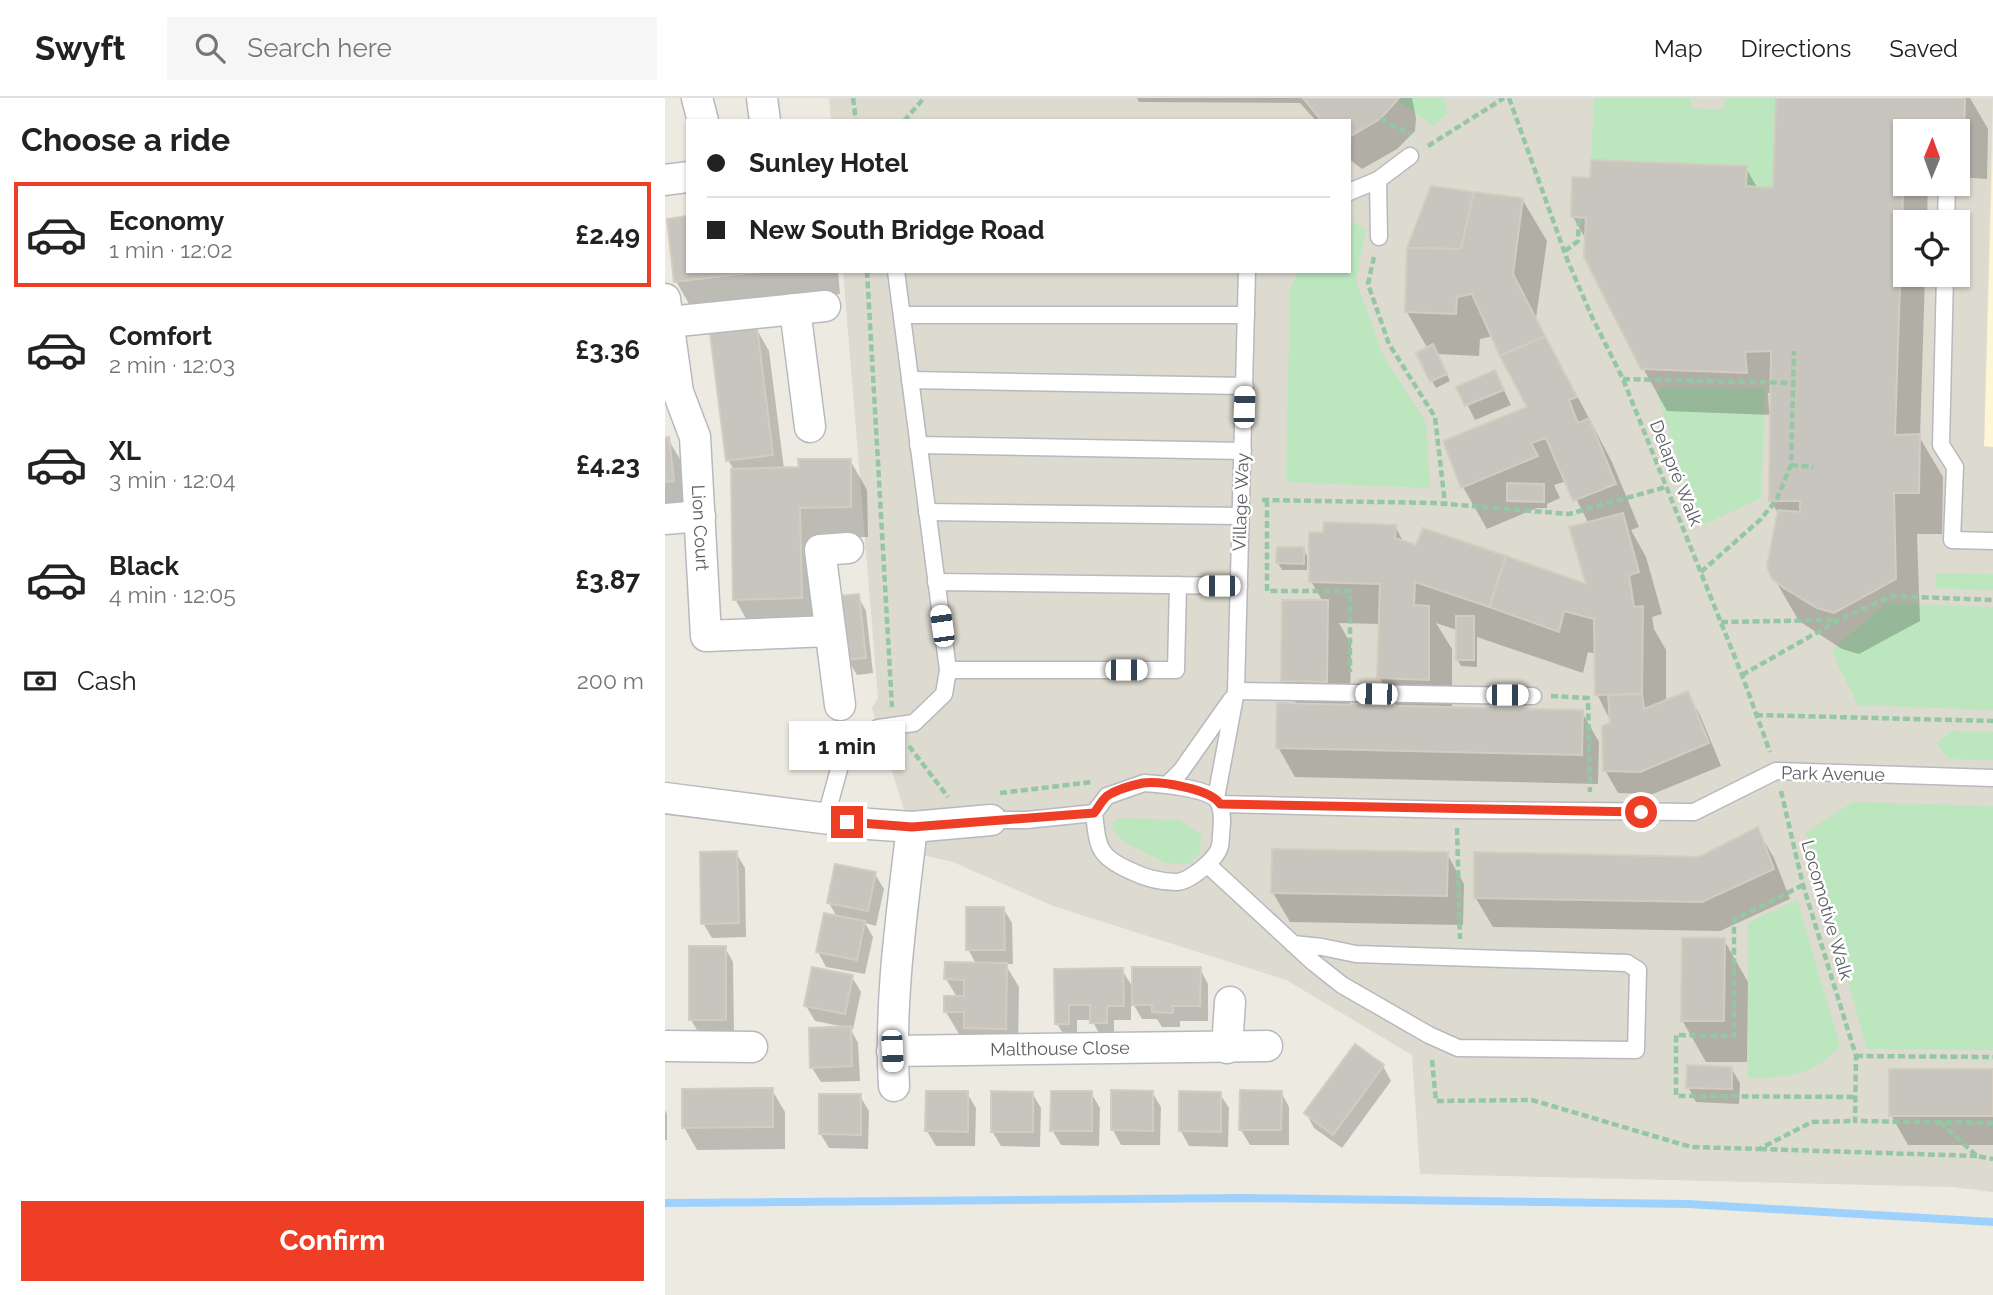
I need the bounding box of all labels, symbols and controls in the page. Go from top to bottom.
search box [167,17,657,80]
text: Swyft [35,29,125,68]
icon: search [191,29,229,67]
text: Search here [247,33,392,63]
text: Map [1654,34,1703,63]
text: Directions [1741,34,1851,63]
text: Saved [1889,34,1958,63]
north arrow [1893,119,1971,196]
map controls [1893,119,1970,287]
text: Choose a ride [21,121,230,158]
text: Sunley Hotel [749,148,908,178]
icon: car [25,203,88,266]
text: Economy [109,206,224,236]
button: locate [1893,210,1970,287]
text: New South Bridge Road [749,215,1044,245]
text: £2.49 [575,220,640,250]
text: 1 min · 12:02 [109,236,233,263]
icon: car [25,318,88,381]
text: Comfort [109,321,212,351]
text: £3.36 [575,335,640,365]
text: 2 min · 12:03 [109,351,235,378]
car [1233,386,1256,428]
street label: Delapré Walk [1646,417,1707,529]
icon: car [25,433,88,496]
text: XL [109,436,141,466]
text: £4.23 [576,450,640,480]
street label: Village Way [1228,452,1253,552]
text: 3 min · 12:04 [109,466,236,493]
street label: Lion Court [688,484,713,572]
icon: car [25,548,88,611]
text: Black [109,551,179,581]
text: £3.87 [575,565,640,595]
car [1199,576,1241,597]
text: 4 min · 12:05 [109,581,236,608]
car [929,604,956,648]
car [1106,660,1148,681]
icon: cash [21,662,59,700]
text: Cash [77,666,137,696]
text: 200 m [577,667,644,694]
car [1355,683,1398,705]
car [1487,685,1529,706]
callout: 1 min [789,720,905,770]
text: 1 min [818,732,876,759]
street label: Park Avenue [1781,762,1886,785]
route start [1625,796,1657,828]
route end [831,806,863,838]
street label: Locomotive Walk [1797,838,1858,983]
car [881,1029,904,1073]
street label: Malthouse Close [990,1037,1130,1060]
button: Confirm [21,1201,644,1281]

